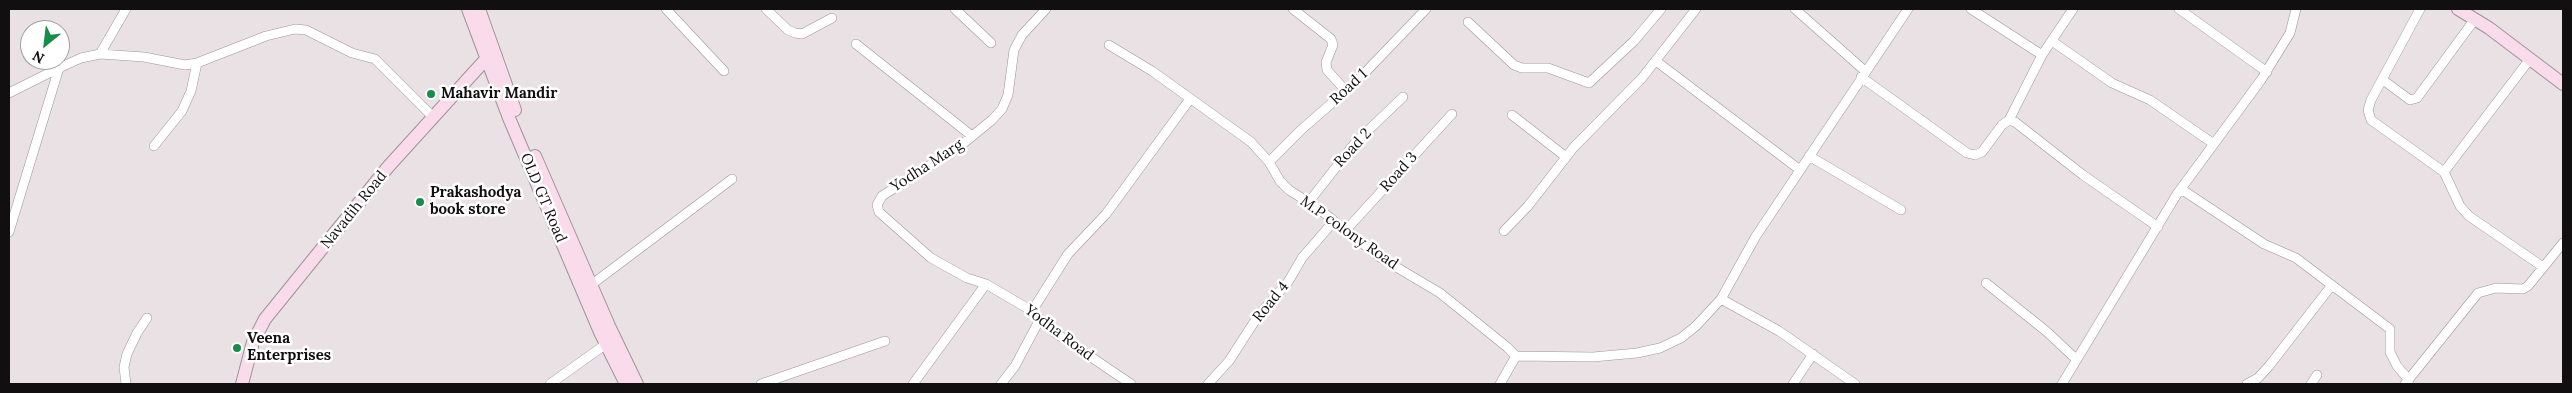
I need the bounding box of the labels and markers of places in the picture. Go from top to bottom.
place label: Mahavir Mandir [441,85,557,103]
marker: Mahavir Mandir [425,88,437,100]
place label: Prakashodya book store [430,184,521,219]
marker: Prakashodya book store [414,196,426,208]
place label: Veena Enterprises [247,330,331,365]
marker: Veena Enterprises [231,342,243,354]

